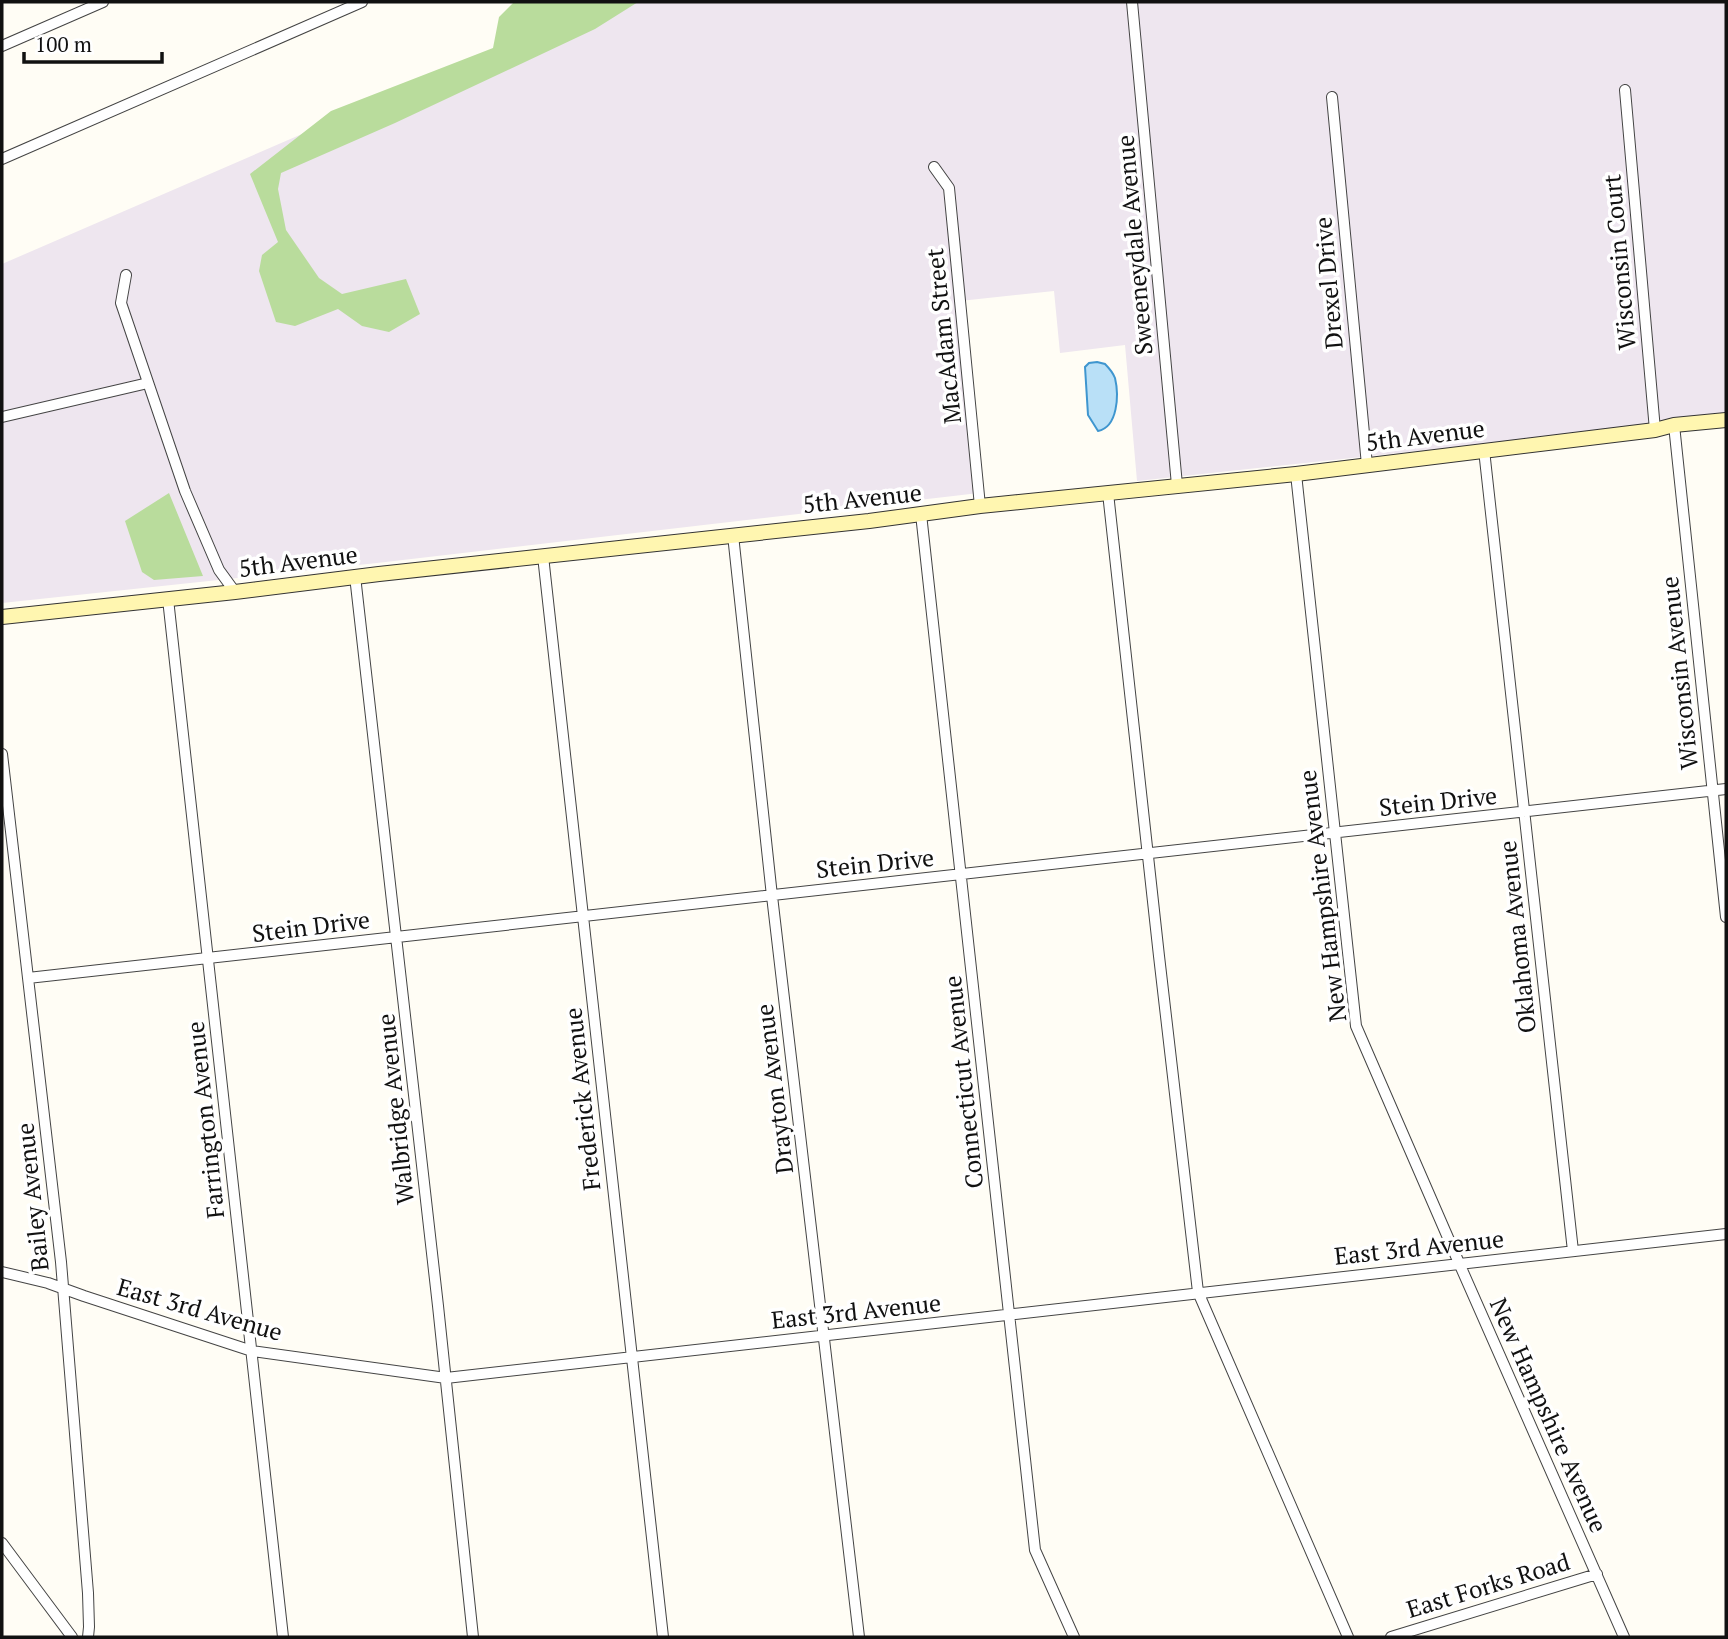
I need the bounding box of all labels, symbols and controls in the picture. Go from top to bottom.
scale bar [24,21,163,65]
text: 100 m [35,30,92,58]
street label: Sweeneydale Avenue [1108,134,1160,356]
street label: Wisconsin Court [1595,173,1643,351]
street label: Drexel Drive [1306,216,1350,350]
street label: MacAdam Street [918,246,968,425]
street label: 5th Avenue [1364,412,1486,458]
street label: 5th Avenue [801,476,923,520]
street label: 5th Avenue [237,538,359,584]
street label: Wisconsin Avenue [1653,575,1705,771]
street label: New Hampshire Avenue [1291,768,1353,1024]
street label: Stein Drive [1377,779,1499,823]
street label: Oklahoma Avenue [1491,839,1543,1035]
street label: Stein Drive [814,841,936,885]
street label: Stein Drive [250,903,372,949]
street label: Connecticut Avenue [936,974,990,1190]
street label: Drayton Avenue [748,1002,800,1176]
street label: Frederick Avenue [556,1006,608,1192]
street label: Walbridge Avenue [369,1012,421,1206]
street label: Farrington Avenue [179,1020,231,1220]
street label: Bailey Avenue [8,1121,56,1273]
street label: East 3rd Avenue [1333,1222,1505,1272]
street label: East 3rd Avenue [114,1270,286,1348]
street label: East 3rd Avenue [770,1286,942,1336]
street label: New Hampshire Avenue [1483,1293,1615,1537]
street label: East Forks Road [1403,1545,1573,1625]

